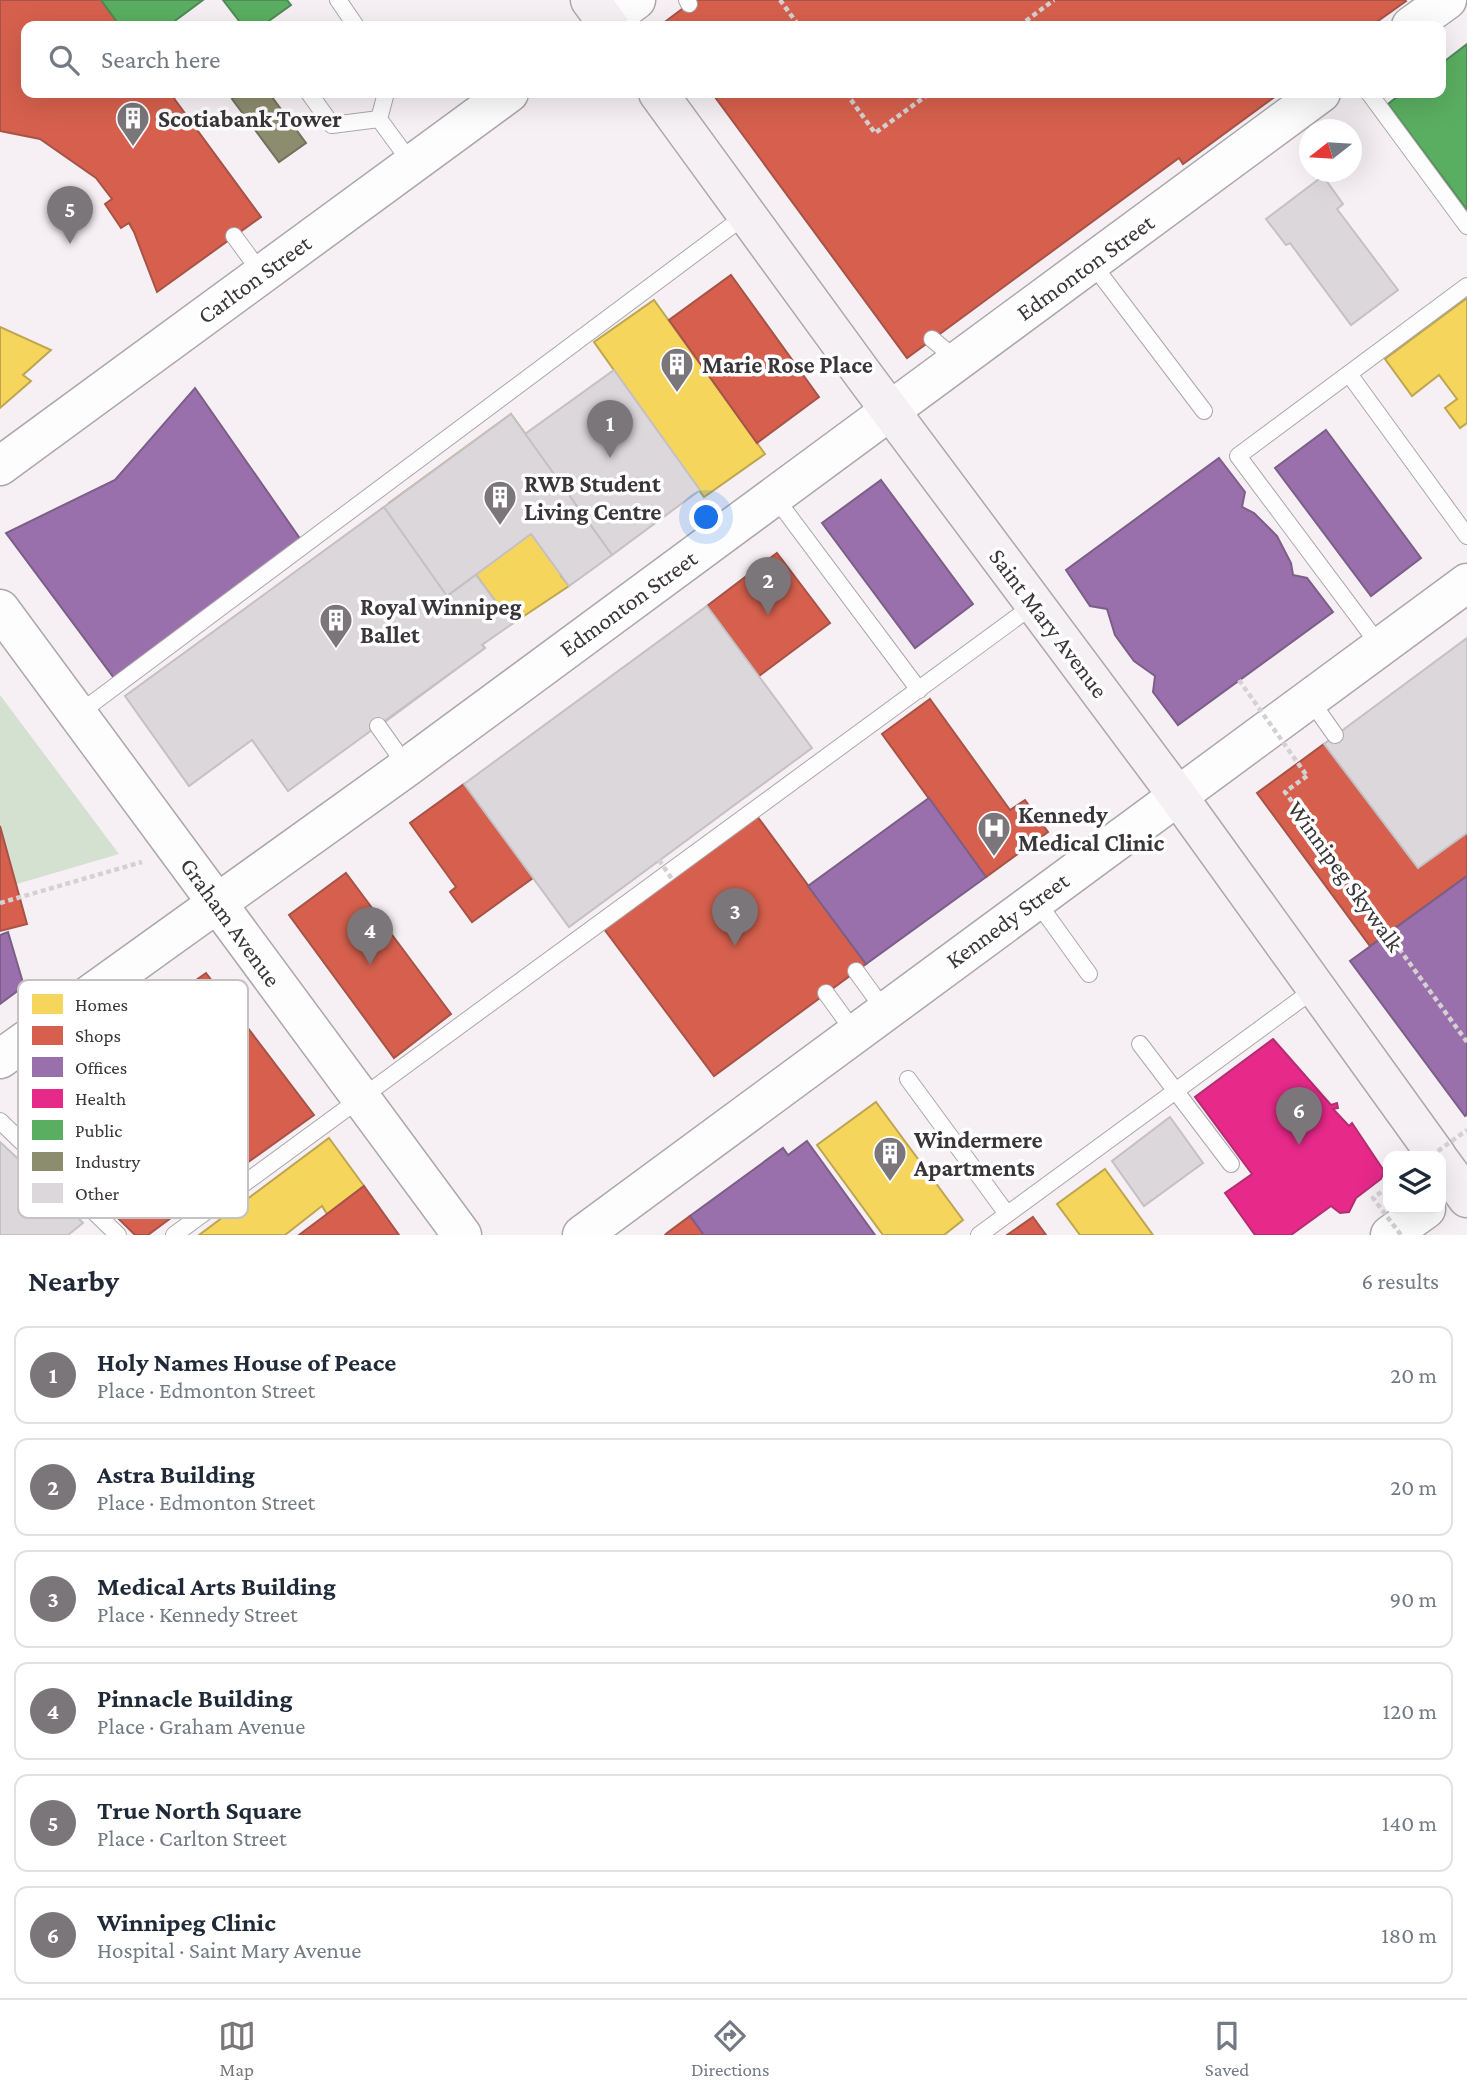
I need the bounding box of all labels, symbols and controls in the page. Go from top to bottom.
search box [21,21,1446,98]
icon: search [45,41,83,79]
text: Search here [101,45,220,74]
building icon: Scotiabank Tower [114,99,152,148]
place label: Scotiabank Tower [158,105,342,132]
north arrow [1299,119,1362,182]
pin: 5 [47,186,93,244]
street label: Edmonton Street [1011,208,1160,326]
street label: Carlton Street [192,228,317,329]
building icon: Marie Rose Place [658,345,696,394]
place label: Marie Rose Place [702,351,873,378]
pin: 1 [587,400,633,458]
place label: RWB Student Living Centre [524,470,661,525]
building icon: RWB Student Living Centre [481,478,519,527]
your location [689,500,723,534]
street label: Saint Mary Avenue [984,543,1114,703]
street label: Edmonton Street [554,544,703,662]
pin: 2 [745,557,791,615]
place label: Royal Winnipeg Ballet [360,593,522,648]
building icon: Royal Winnipeg Ballet [317,601,355,650]
street label: Winnipeg Skywalk [1282,796,1410,957]
place label: Kennedy Medical Clinic [1018,801,1164,856]
hospital icon: Kennedy Medical Clinic [975,809,1013,858]
street label: Graham Avenue [175,852,287,992]
street label: Kennedy Street [940,866,1074,973]
pin: 3 [712,888,758,946]
pin: 4 [347,907,393,965]
legend [18,980,248,1218]
text: Homes [75,994,128,1015]
text: Shops [75,1025,121,1046]
text: Offices [75,1057,127,1078]
pin: 6 [1276,1087,1322,1145]
text: Health [75,1088,126,1109]
text: Public [75,1120,122,1141]
place label: Windermere Apartments [913,1126,1043,1181]
building icon: Windermere Apartments [871,1134,909,1183]
text: Industry [75,1151,141,1172]
map controls [1383,1151,1446,1214]
button: layers [1383,1151,1446,1214]
text: Other [75,1183,120,1204]
text: Nearby [28,1264,119,1297]
text: 6 results [1362,1268,1439,1294]
text: Holy Names House of Peace [97,1348,396,1377]
text: 1 [49,1362,57,1388]
text: 20 m [1390,1362,1437,1388]
text: Place · Edmonton Street [97,1377,315,1403]
text: Astra Building [97,1460,255,1489]
text: 2 [47,1474,59,1500]
text: 20 m [1390,1474,1437,1500]
text: Place · Edmonton Street [97,1489,315,1515]
text: Medical Arts Building [97,1572,336,1601]
text: 3 [47,1586,59,1612]
text: 90 m [1390,1586,1437,1612]
text: Place · Kennedy Street [97,1601,298,1627]
text: Pinnacle Building [97,1684,293,1713]
text: 4 [47,1698,59,1724]
text: 120 m [1383,1698,1437,1724]
text: Place · Graham Avenue [97,1713,305,1739]
text: True North Square [97,1796,302,1825]
text: 5 [47,1810,59,1836]
text: 140 m [1382,1810,1437,1836]
text: Place · Carlton Street [97,1825,287,1851]
text: Winnipeg Clinic [97,1908,276,1937]
text: 6 [47,1922,59,1948]
text: 180 m [1381,1922,1437,1948]
text: Hospital · Saint Mary Avenue [97,1937,361,1963]
tab: Map [218,2017,256,2080]
tab: Directions [691,2017,770,2080]
tab: Saved [1205,2017,1249,2080]

